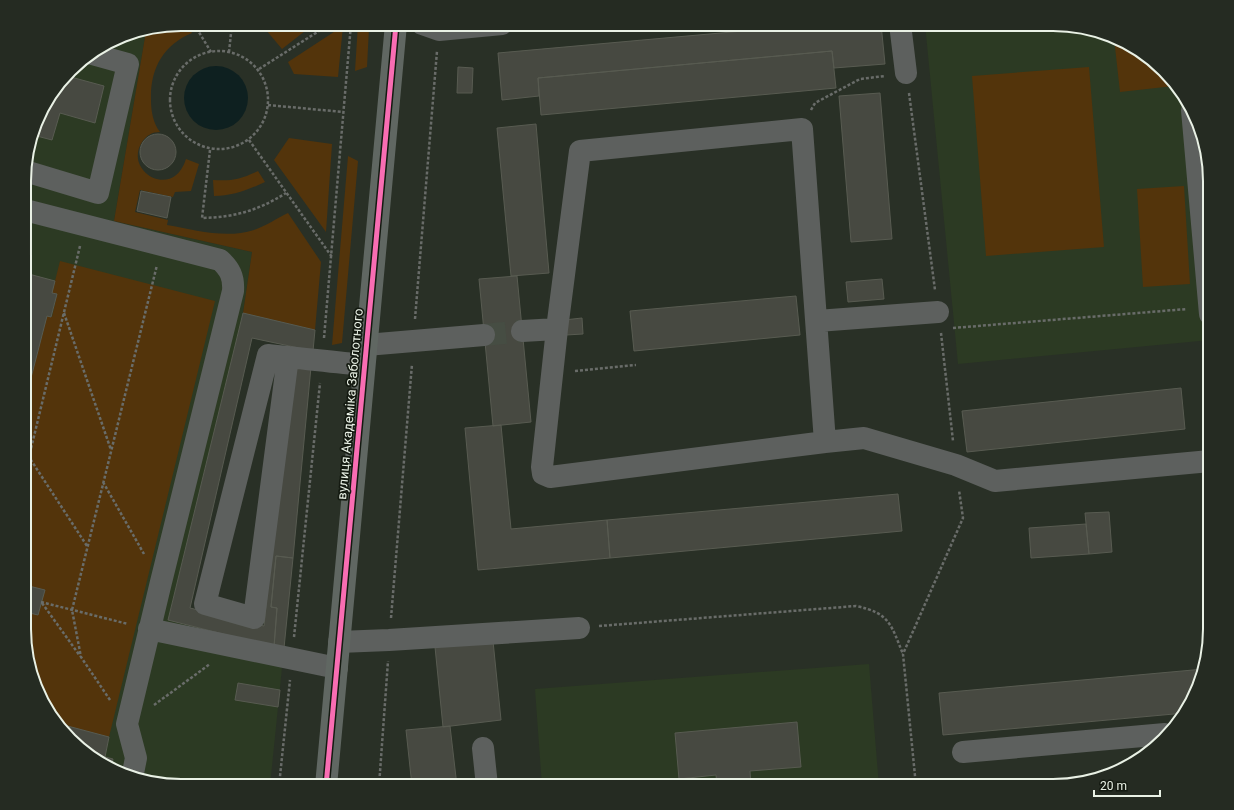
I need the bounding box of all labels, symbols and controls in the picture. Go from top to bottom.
street label: вулиця Академіка Заболотного [334,308,366,500]
scale bar [1094,772,1160,798]
text: 20 m [1100,779,1127,793]

